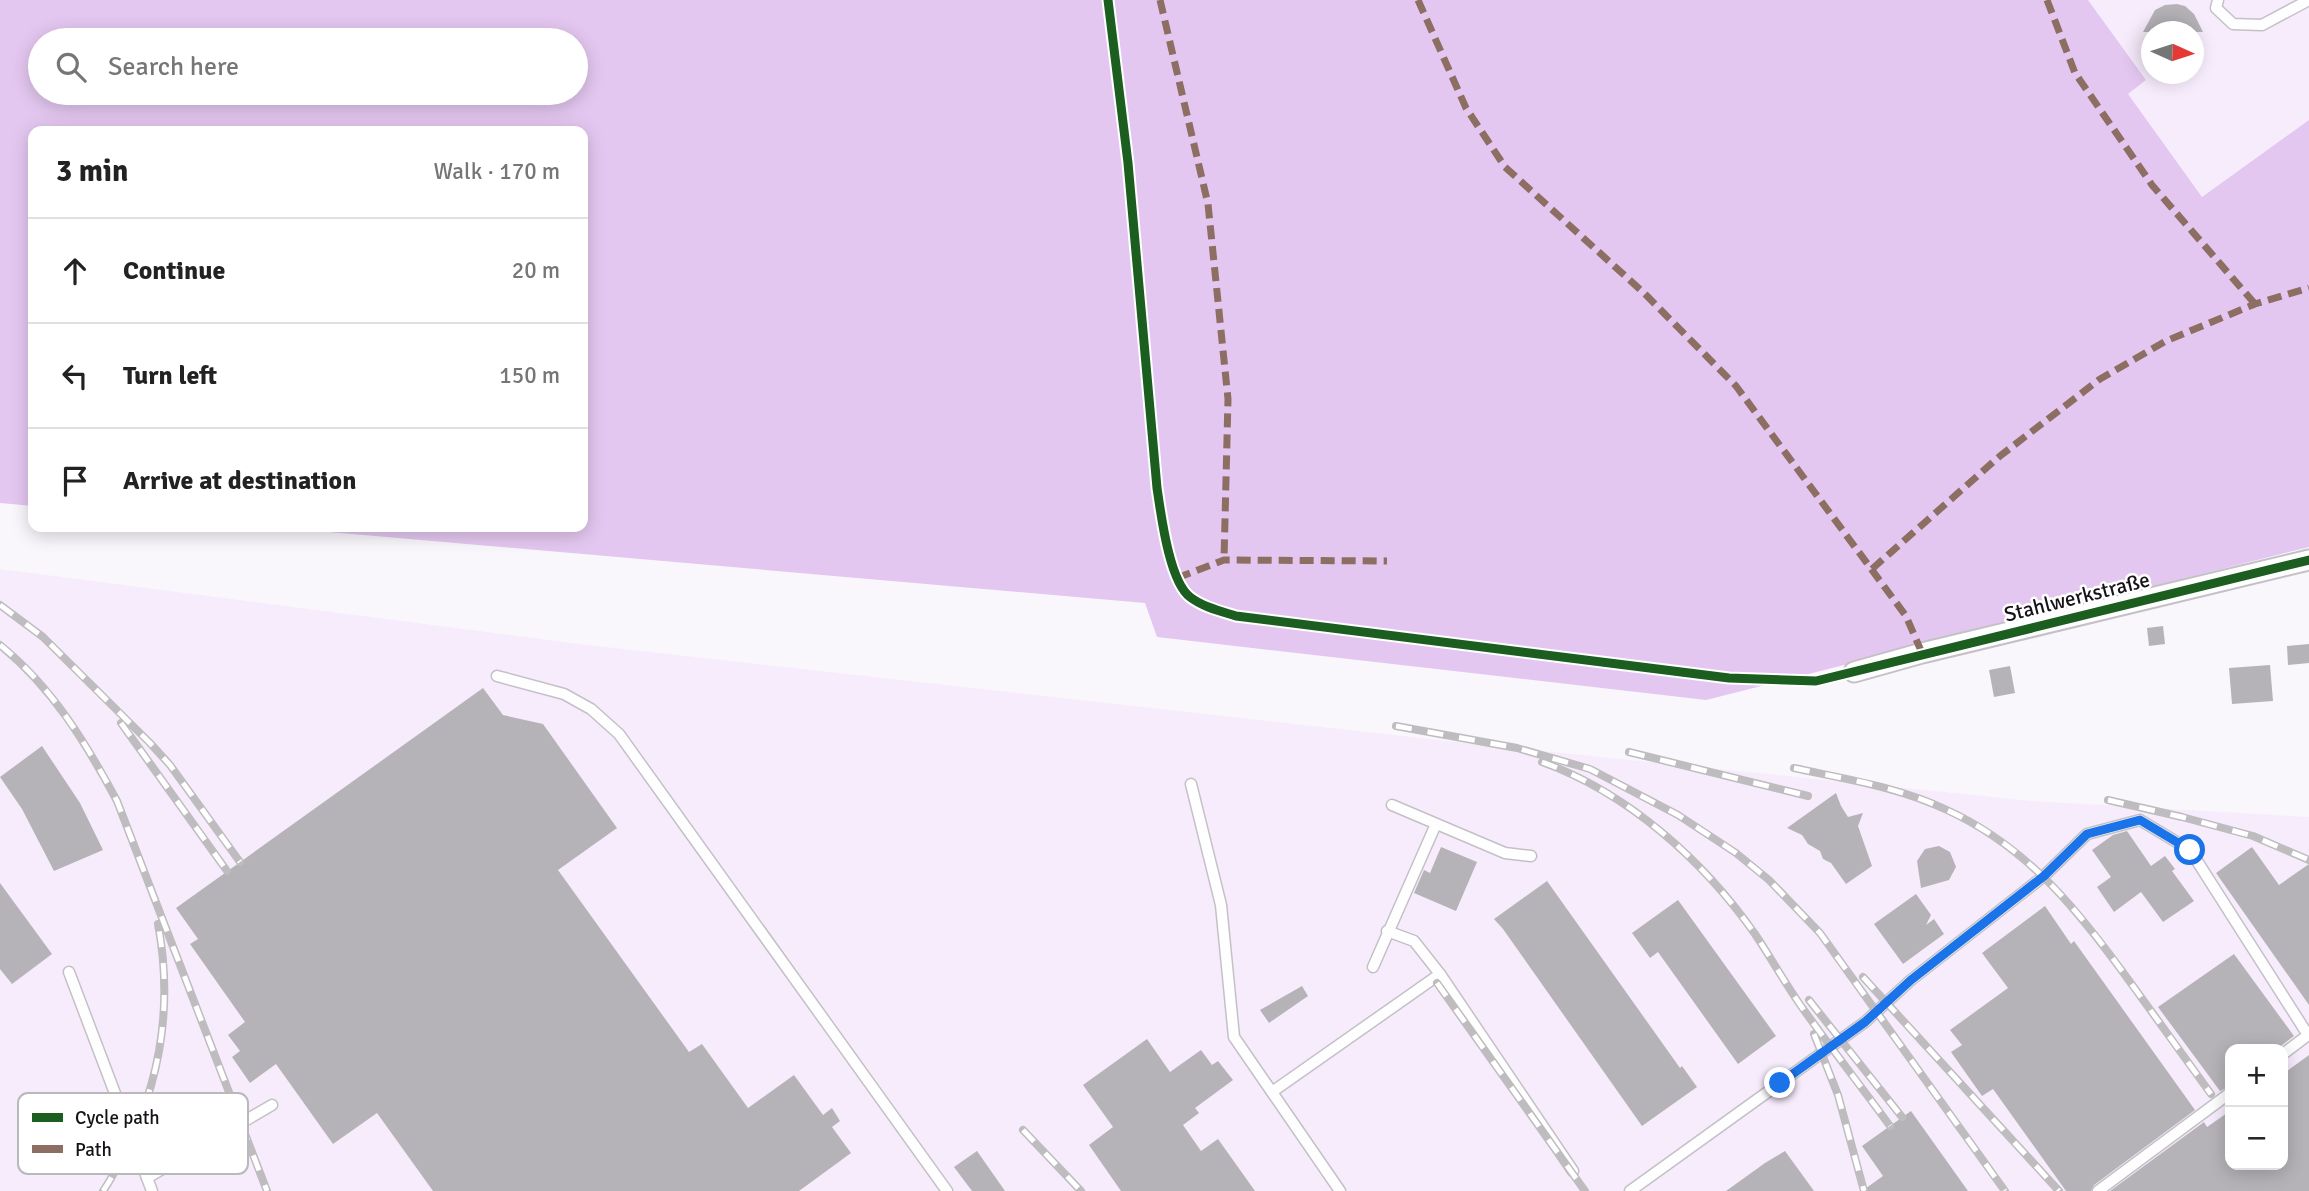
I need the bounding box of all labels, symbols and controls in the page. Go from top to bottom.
north arrow [2141,21,2204,84]
search box [28,28,588,105]
icon: search [52,48,90,86]
text: Search here [108,51,239,83]
text: 3 min [56,153,128,190]
text: Walk · 170 m [434,157,560,186]
icon: ahead [56,252,94,290]
text: Continue [123,255,225,287]
text: 20 m [512,256,560,285]
icon: left [56,357,94,395]
text: Turn left [123,360,217,392]
text: 150 m [499,361,560,390]
icon: arrive [56,462,94,500]
text: Arrive at destination [123,465,356,497]
street label: Stahlwerkstraße [2001,566,2153,628]
route start [2174,834,2205,865]
map controls [2225,1044,2288,1170]
button: + [2225,1044,2288,1107]
route end [1764,1067,1795,1098]
legend [18,1093,248,1174]
text: Cycle path [75,1106,160,1130]
button: − [2225,1107,2288,1170]
text: Path [75,1138,112,1162]

